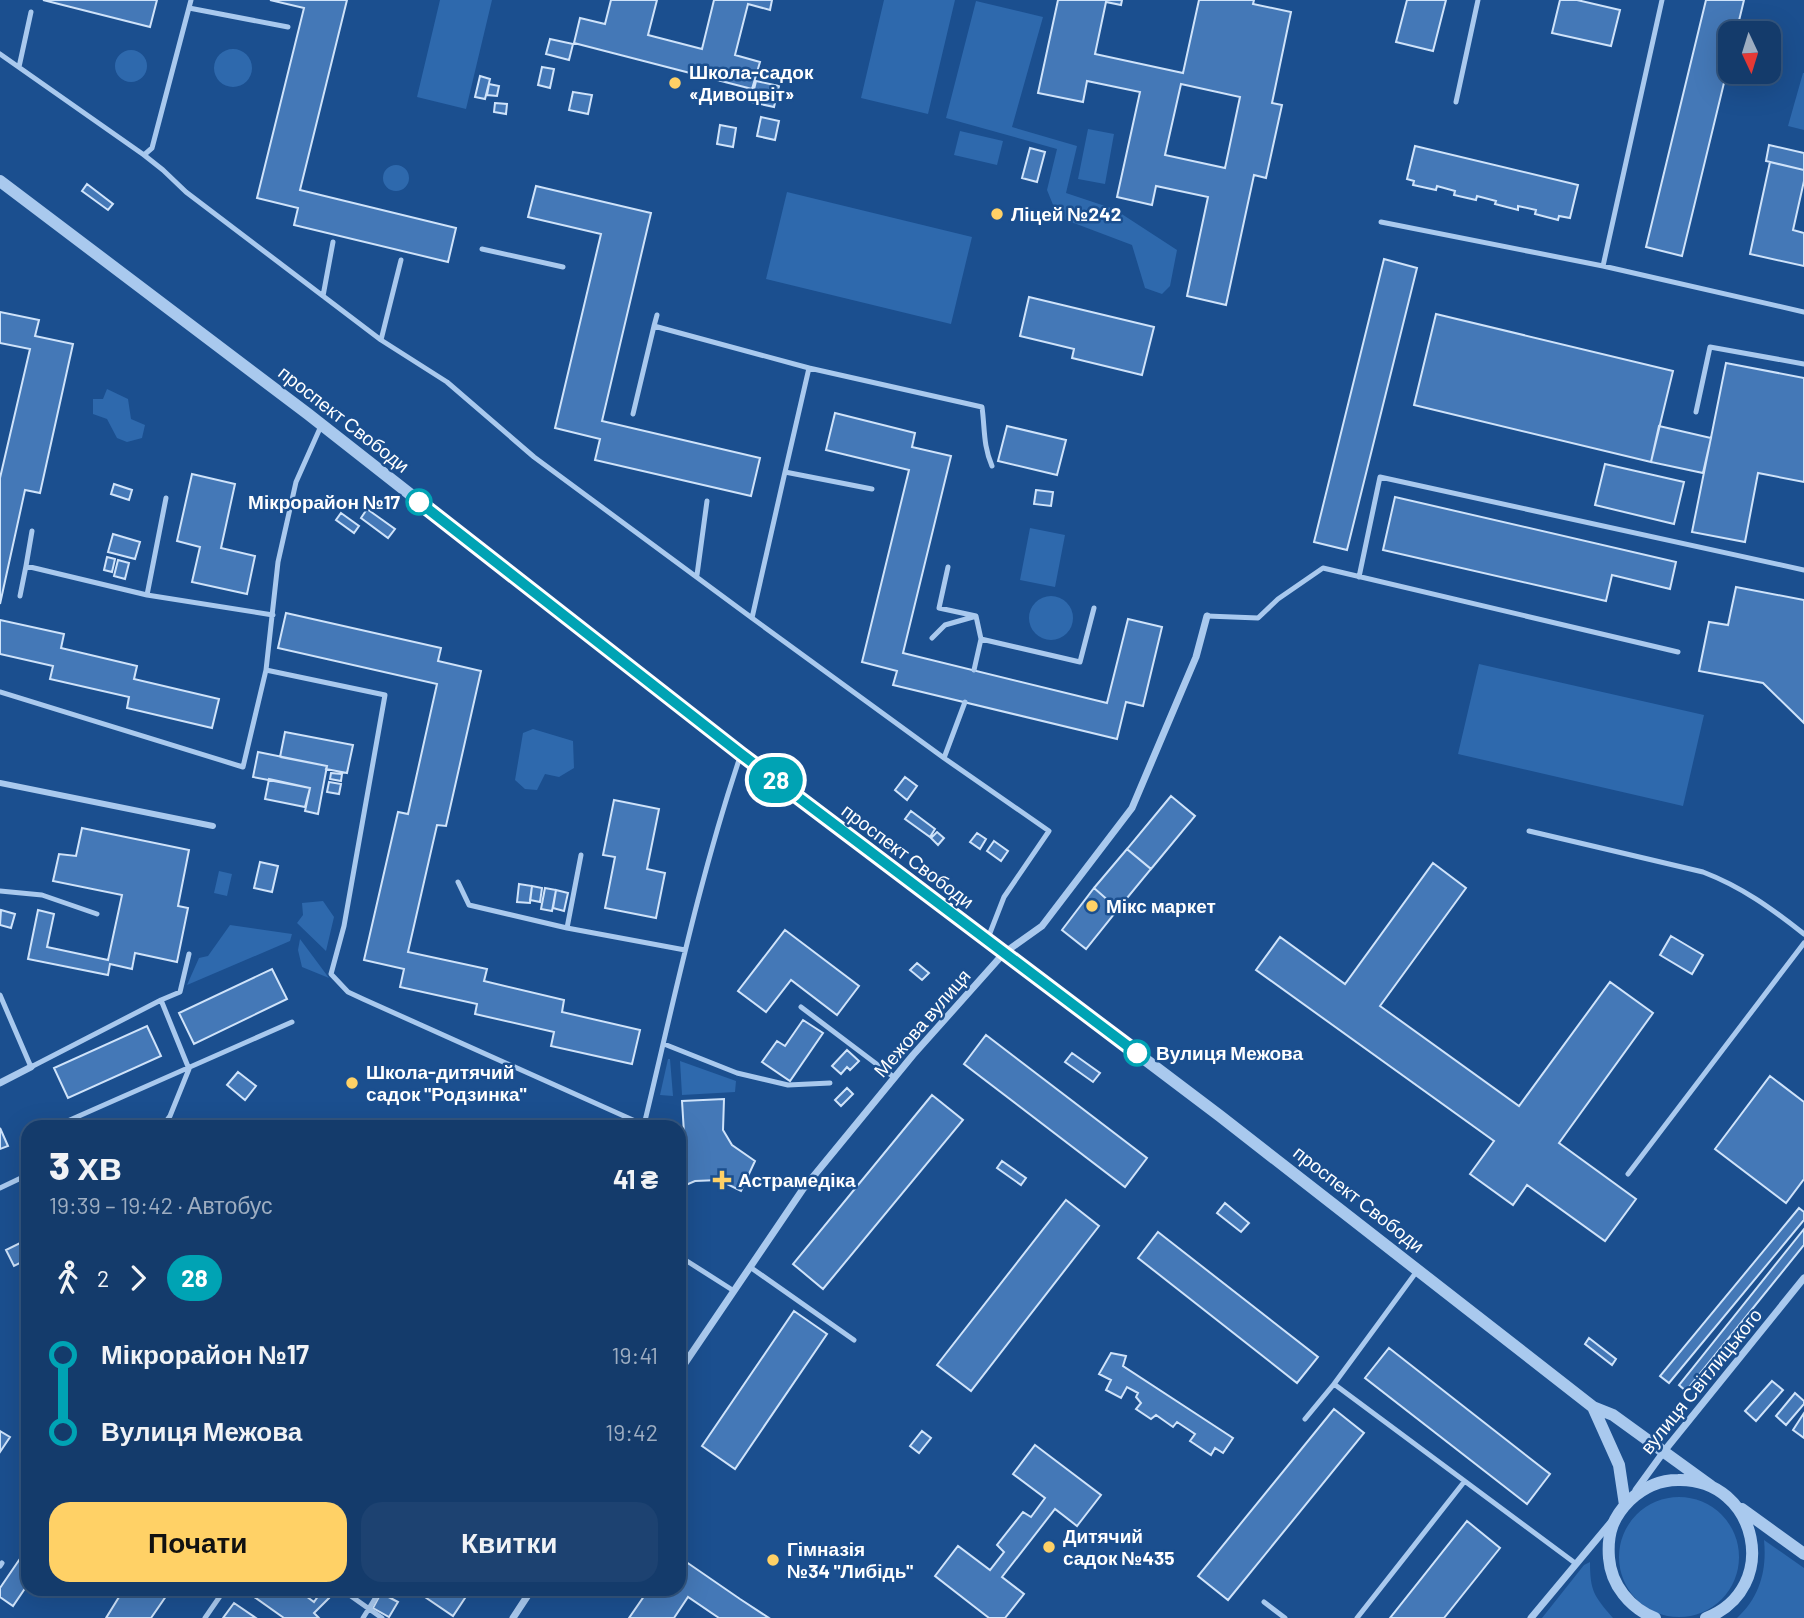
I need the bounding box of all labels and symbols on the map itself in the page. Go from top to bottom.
north arrow [1718,21,1782,84]
place label: Школа-садок «Дивоцвіт» [689,60,814,105]
marker: Школа-садок «Дивоцвіт» [667,75,683,91]
place label: Ліцей №242 [1011,202,1121,225]
marker: Ліцей №242 [989,206,1005,222]
street label: проспект Свободи [274,360,414,477]
marker: Мікрорайон №17 [406,489,432,515]
place label: Мікрорайон №17 [248,490,401,513]
line badge: 28 [744,757,808,803]
street label: проспект Свободи [838,798,979,913]
place label: Мікс маркет [1106,894,1216,917]
marker: Мікс маркет [1084,898,1100,914]
street label: Межова вулиця [868,964,975,1081]
marker: Вулиця Межова [1124,1040,1150,1066]
place label: Вулиця Межова [1156,1041,1304,1064]
place label: Школа-дитячий садок "Родзинка" [366,1060,527,1105]
marker: Школа-дитячий садок "Родзинка" [344,1075,360,1091]
street label: проспект Свободи [1289,1140,1429,1257]
place label: Астрамедіка [738,1168,856,1191]
marker: Астрамедіка [712,1170,732,1190]
street label: вулиця Світлицького [1635,1303,1766,1458]
place label: Дитячий садок №435 [1063,1524,1175,1569]
place label: Гімназія №34 "Либідь" [787,1537,913,1582]
marker: Дитячий садок №435 [1041,1539,1057,1555]
marker: Гімназія №34 "Либідь" [765,1552,781,1568]

